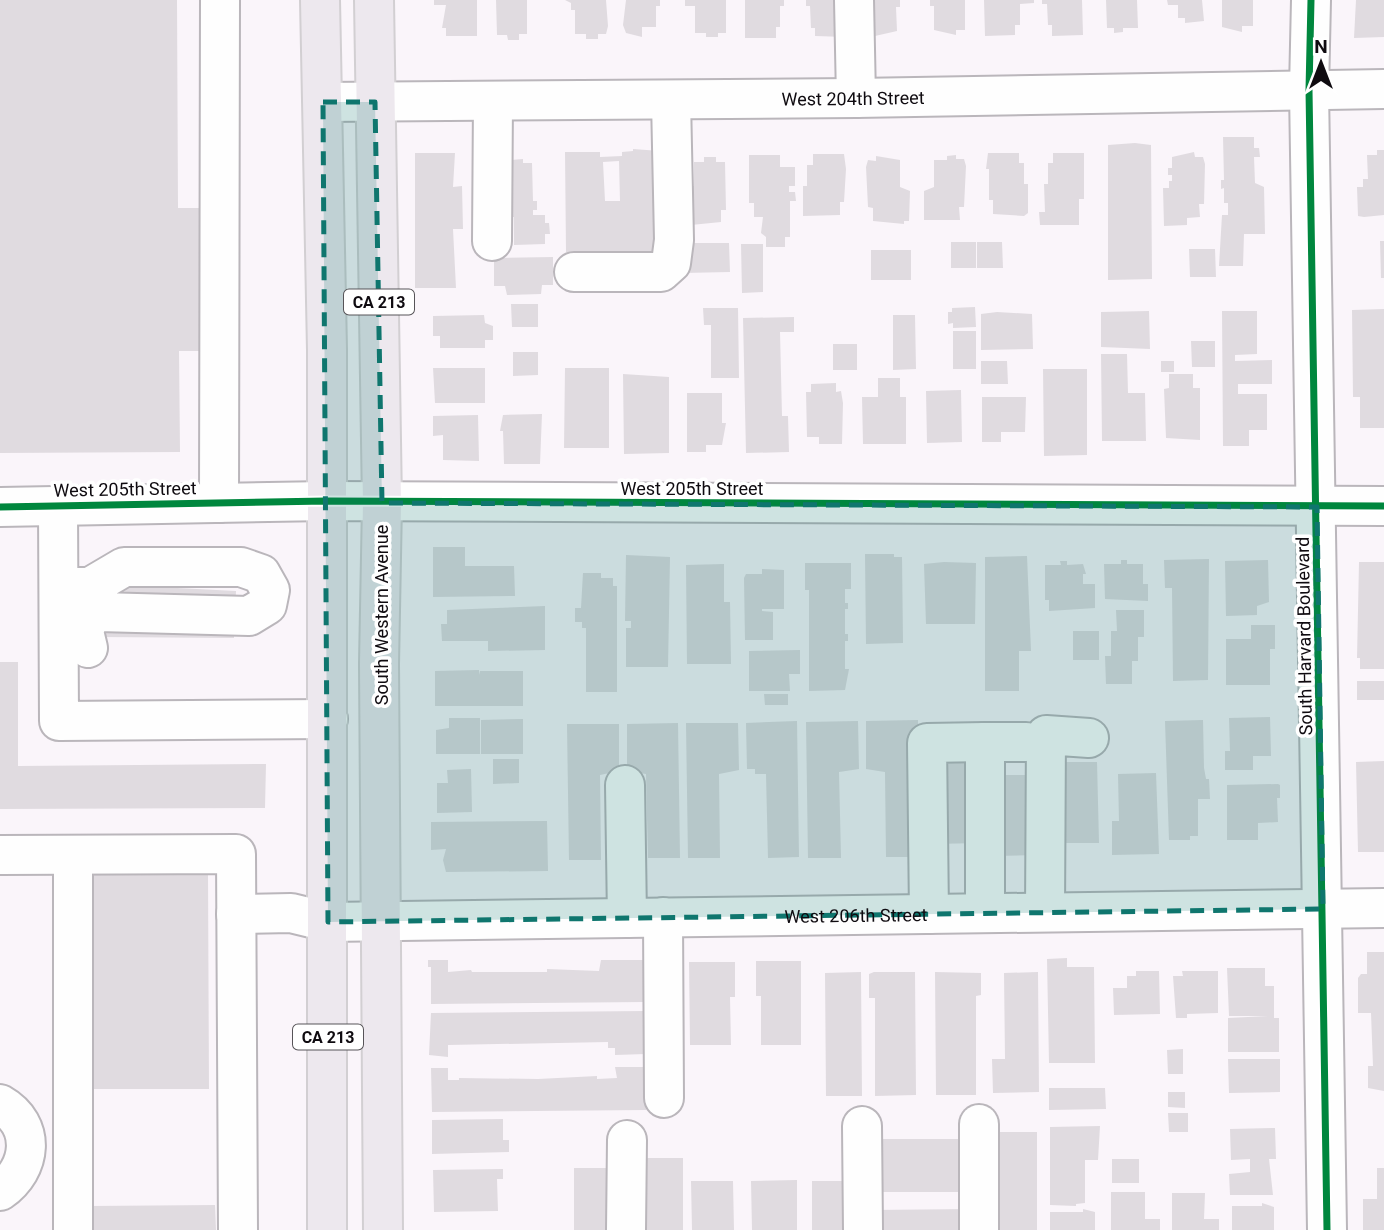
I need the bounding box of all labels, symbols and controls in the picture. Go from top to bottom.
north arrow [1286,28,1356,98]
text: N [1314,35,1328,58]
street label: West 204th Street [781,86,925,109]
road number: CA 213 [344,290,414,314]
street label: West 205th Street [53,477,197,501]
street label: West 205th Street [621,478,764,499]
street label: South Western Avenue [371,525,392,705]
street label: South Harvard Boulevard [1292,537,1316,735]
street label: West 206th Street [784,904,928,926]
road number: CA 213 [293,1024,363,1050]

